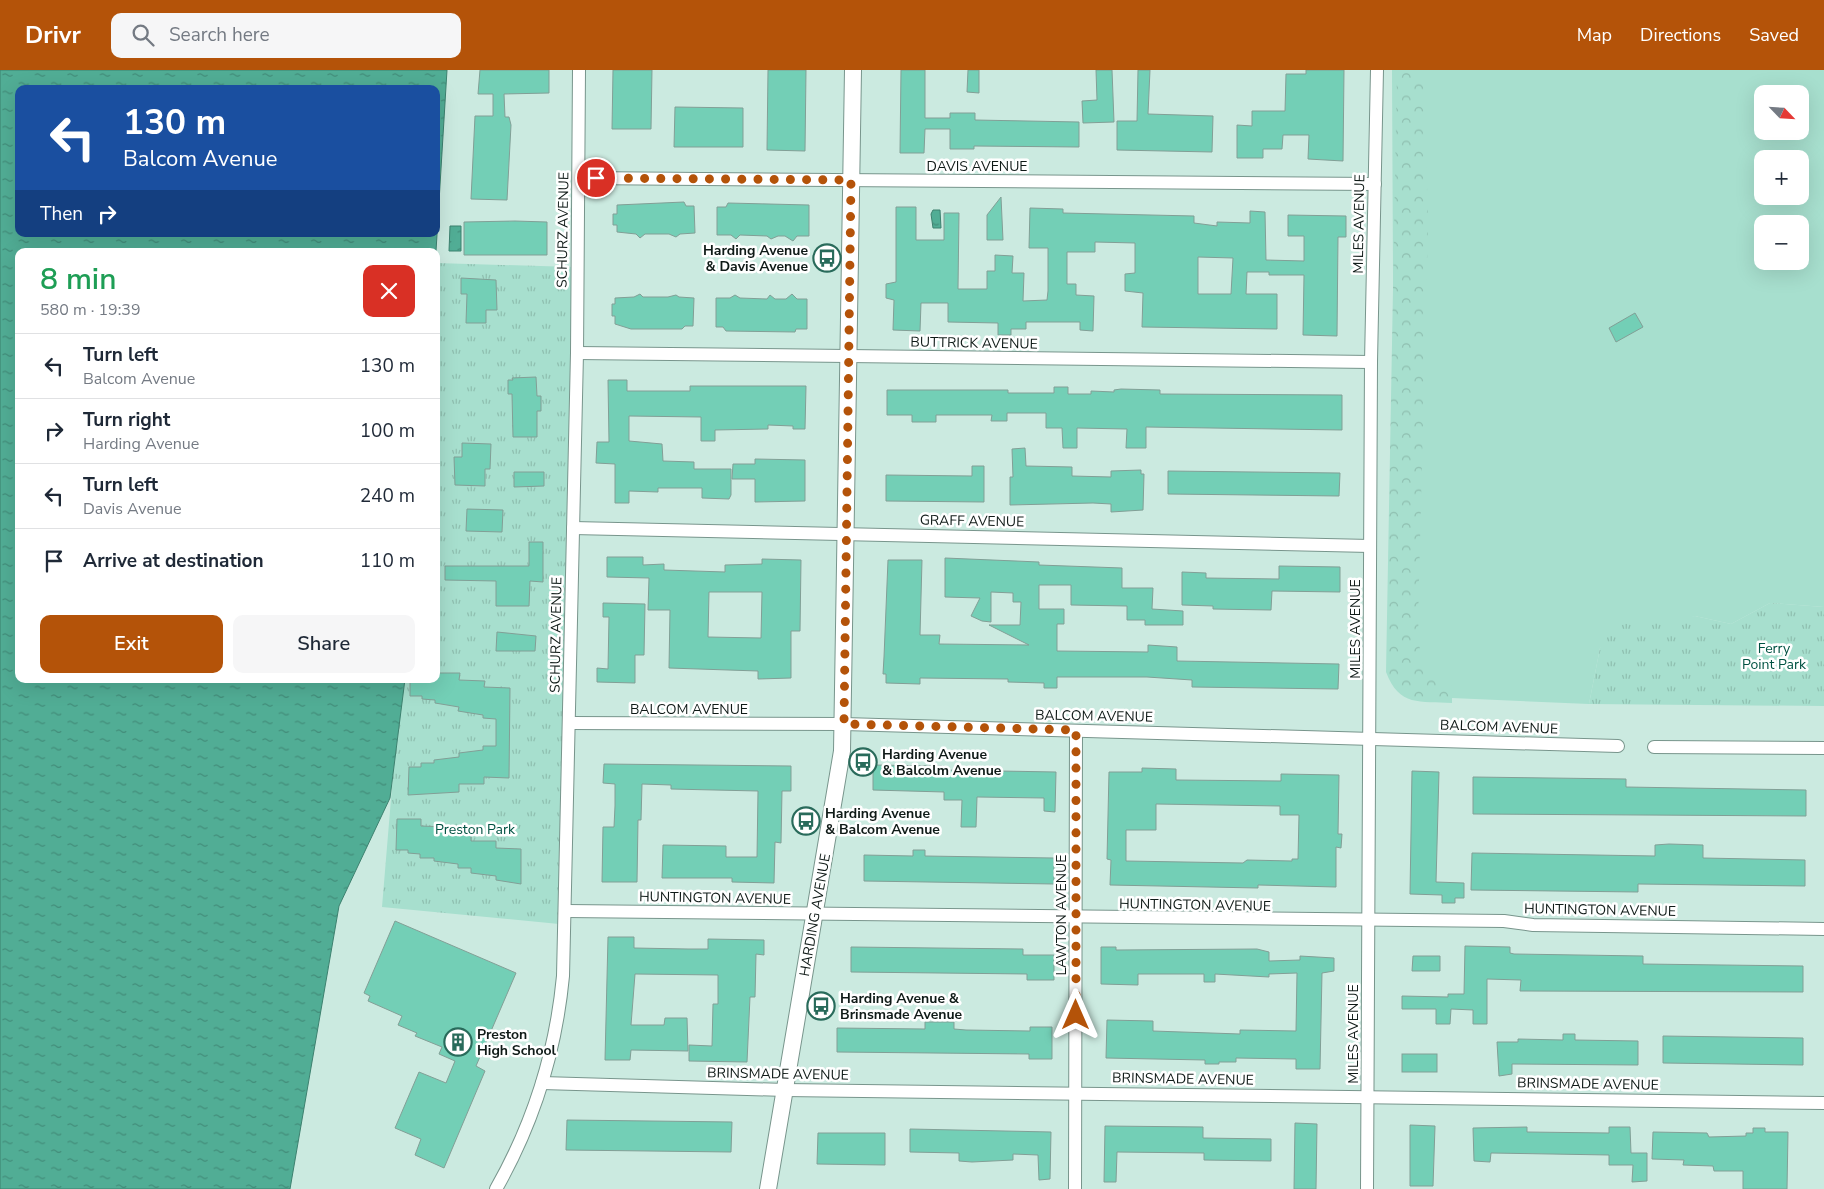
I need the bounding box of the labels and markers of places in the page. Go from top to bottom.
pin [575,157,617,199]
place label: Harding Avenue & Davis Avenue [703,241,808,276]
bus stop icon: Harding Avenue & Davis Avenue [812,243,842,273]
place label: Harding Avenue & Balcolm Avenue [882,745,1002,780]
bus stop icon: Harding Avenue & Balcolm Avenue [848,747,878,777]
place label: Harding Avenue & Balcom Avenue [825,804,940,839]
bus stop icon: Harding Avenue & Balcom Avenue [791,806,821,836]
place label: Harding Avenue & Brinsmade Avenue [840,989,963,1024]
bus stop icon: Harding Avenue & Brinsmade Avenue [806,991,836,1021]
place label: Preston High School [477,1025,557,1060]
building icon: Preston High School [443,1027,473,1057]

